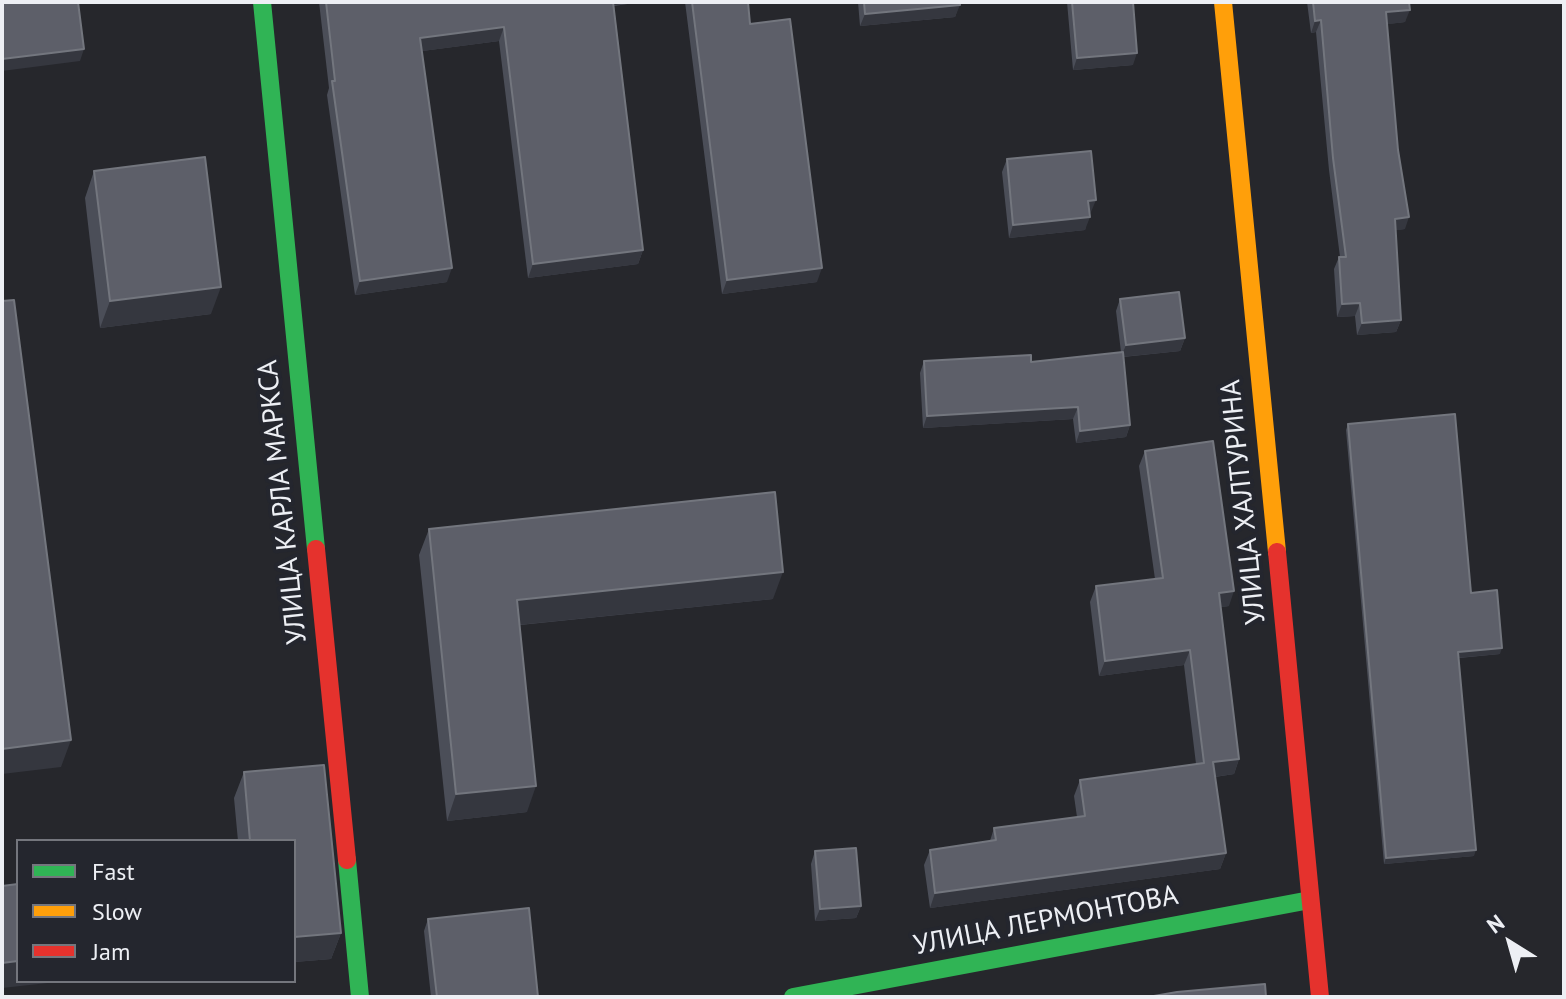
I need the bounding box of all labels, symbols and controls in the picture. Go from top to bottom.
street label: УЛИЦА КАРЛА МАРКСА [251,358,315,646]
street label: УЛИЦА ХАЛТУРИНА [1214,378,1274,626]
legend [16,839,296,983]
text: Fast [92,856,135,887]
street label: УЛИЦА ЛЕРМОНТОВА [911,879,1181,963]
text: Slow [92,896,142,927]
north arrow [1470,903,1550,983]
text: N [1481,908,1510,939]
text: Jam [92,936,130,967]

